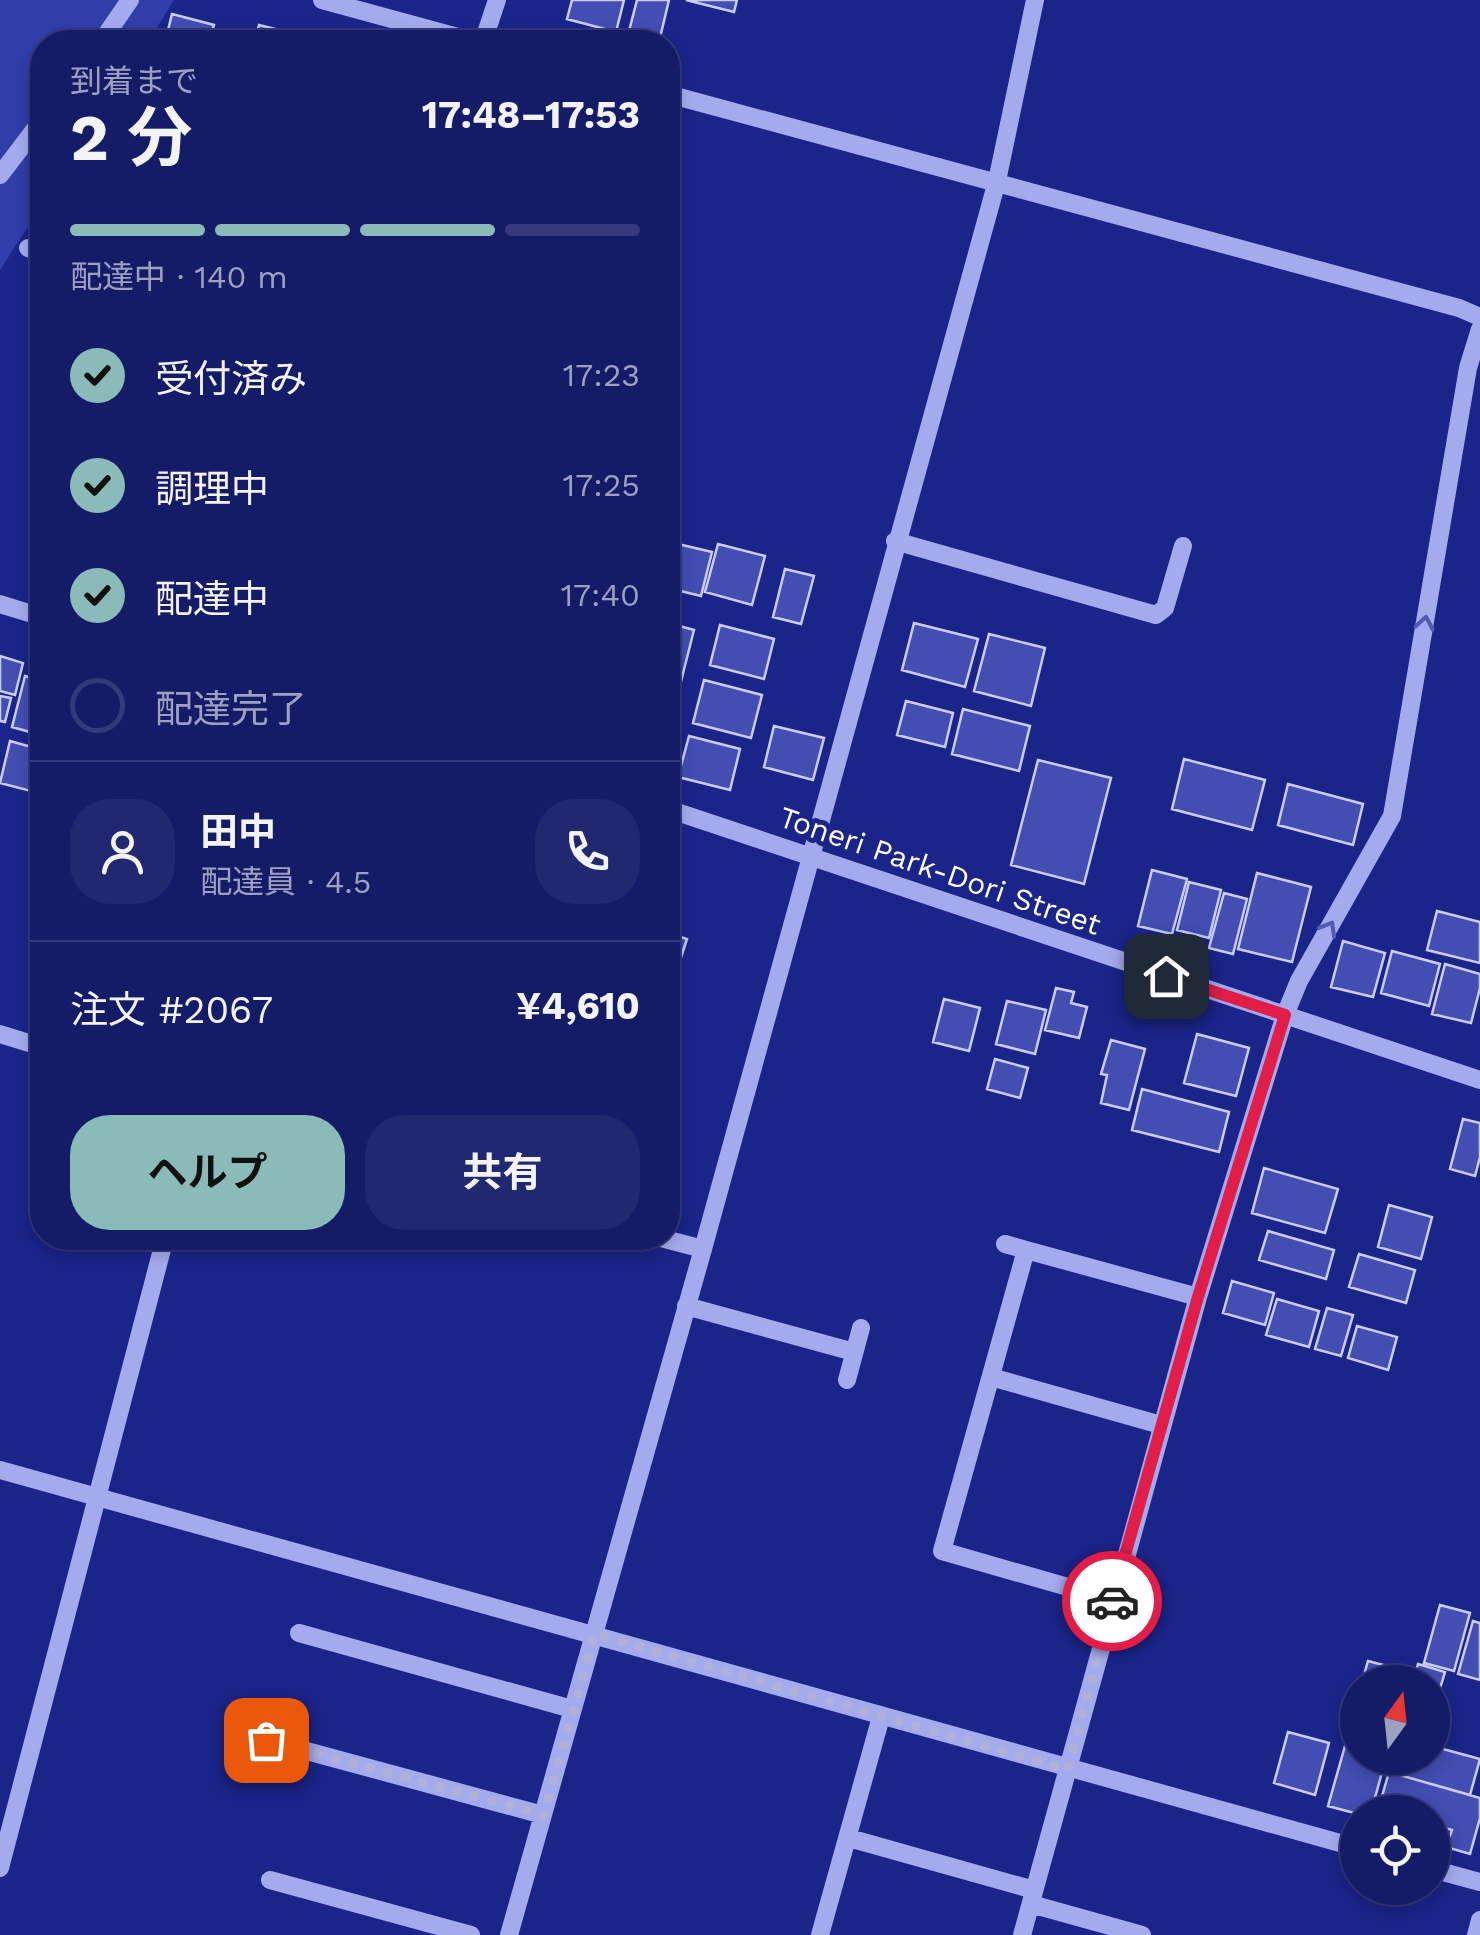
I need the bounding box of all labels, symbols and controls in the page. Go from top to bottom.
text: 到着まで [70,62,198,100]
text: 17:48–17:53 [422,93,640,137]
text: 2 分 [70,100,192,176]
text: 配達中 · 140 m [70,258,288,296]
icon: check [70,348,125,403]
text: 17:23 [563,356,640,394]
text: 受付済み [155,357,307,401]
icon: check [70,458,125,513]
text: 17:25 [563,466,640,504]
text: 調理中 [155,467,269,511]
icon: check [70,568,125,623]
text: 17:40 [561,576,640,614]
text: 配達中 [155,577,269,621]
one-way arrow [1414,614,1435,631]
text: 配達完了 [155,687,307,731]
button: person [70,799,175,904]
button: phone [535,799,640,904]
street label: Toneri Park-Dori Street [775,799,1106,942]
text: 田中 [200,810,276,854]
text: 配達員 · 4.5 [200,863,371,901]
one-way arrow [1317,921,1336,939]
pin [1124,934,1209,1019]
icon: home [1139,949,1194,1004]
text: ¥4,610 [516,984,640,1028]
text: 注文 #2067 [70,988,273,1032]
button: ヘルプ [70,1115,345,1230]
button: 共有 [365,1115,640,1230]
courier [1062,1551,1162,1651]
icon: car [1085,1574,1140,1629]
north arrow [1340,1665,1450,1775]
map controls [1340,1665,1450,1905]
pin [224,1698,309,1783]
icon: bag [239,1713,294,1768]
button: locate [1340,1795,1450,1905]

